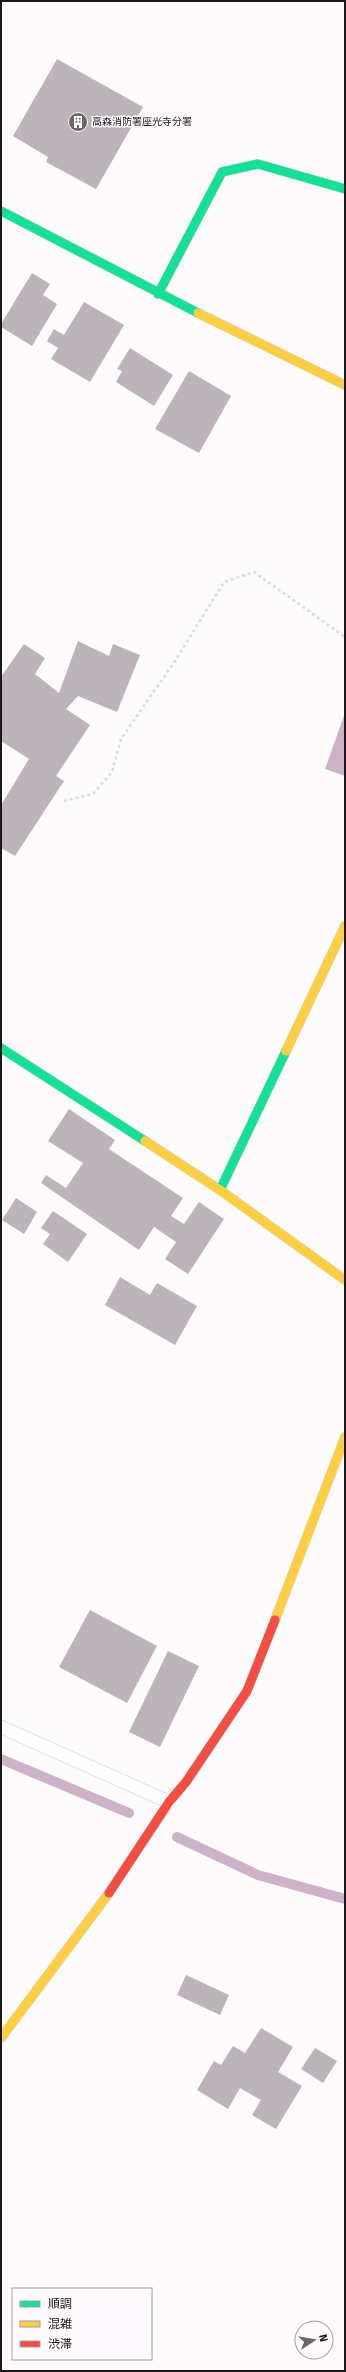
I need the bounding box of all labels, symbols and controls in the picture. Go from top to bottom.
building icon: 高森消防署座光寺分署 [67,111,89,133]
place label: 高森消防署座光寺分署 [92,116,192,128]
legend [12,2288,152,2360]
text: 順調 [48,2297,72,2311]
text: 混雑 [48,2317,72,2331]
north arrow [294,2320,334,2360]
text: N [316,2333,330,2343]
text: 渋滞 [48,2337,72,2351]

